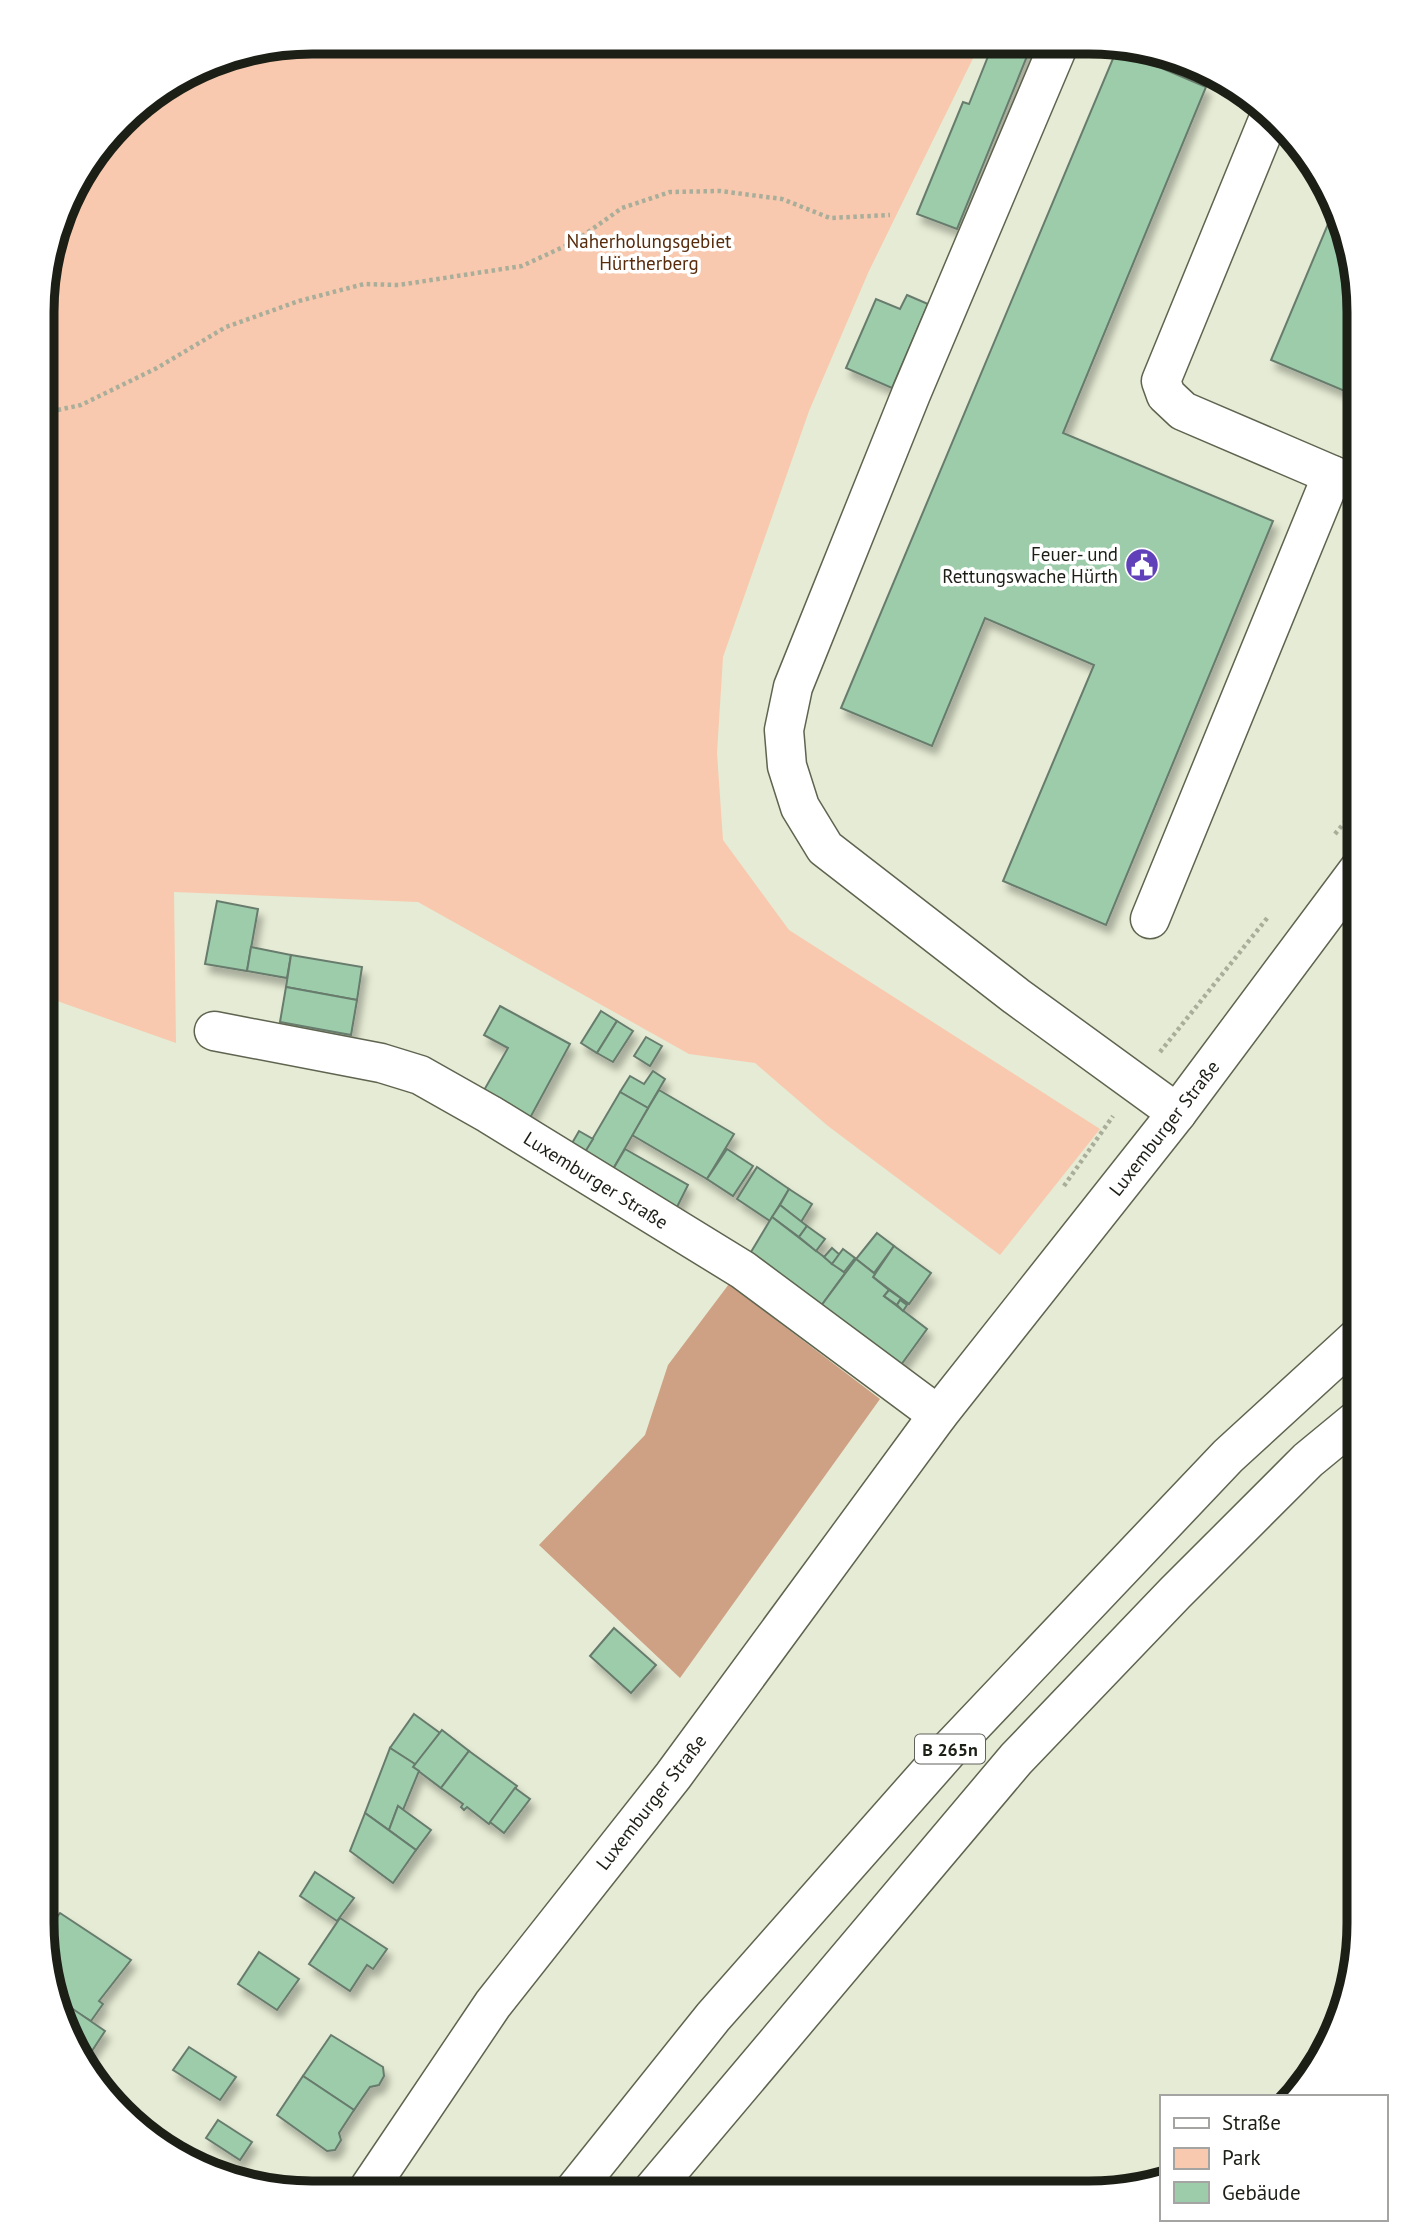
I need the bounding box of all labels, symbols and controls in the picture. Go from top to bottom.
park label: Naherholungsgebiet Hürtherberg [567,229,732,275]
place label: Feuer- und Rettungswache Hürth [942,542,1118,588]
public building icon: Feuer- und Rettungswache Hürth [1123,546,1161,584]
street label: Luxemburger Straße [1104,1055,1224,1201]
street label: Luxemburger Straße [519,1126,673,1234]
street label: Luxemburger Straße [591,1729,711,1875]
road number: B 265n [915,1734,985,1764]
legend [1160,2095,1387,2221]
text: Straße [1222,2109,1281,2136]
text: Park [1222,2144,1261,2171]
text: Gebäude [1222,2179,1301,2206]

